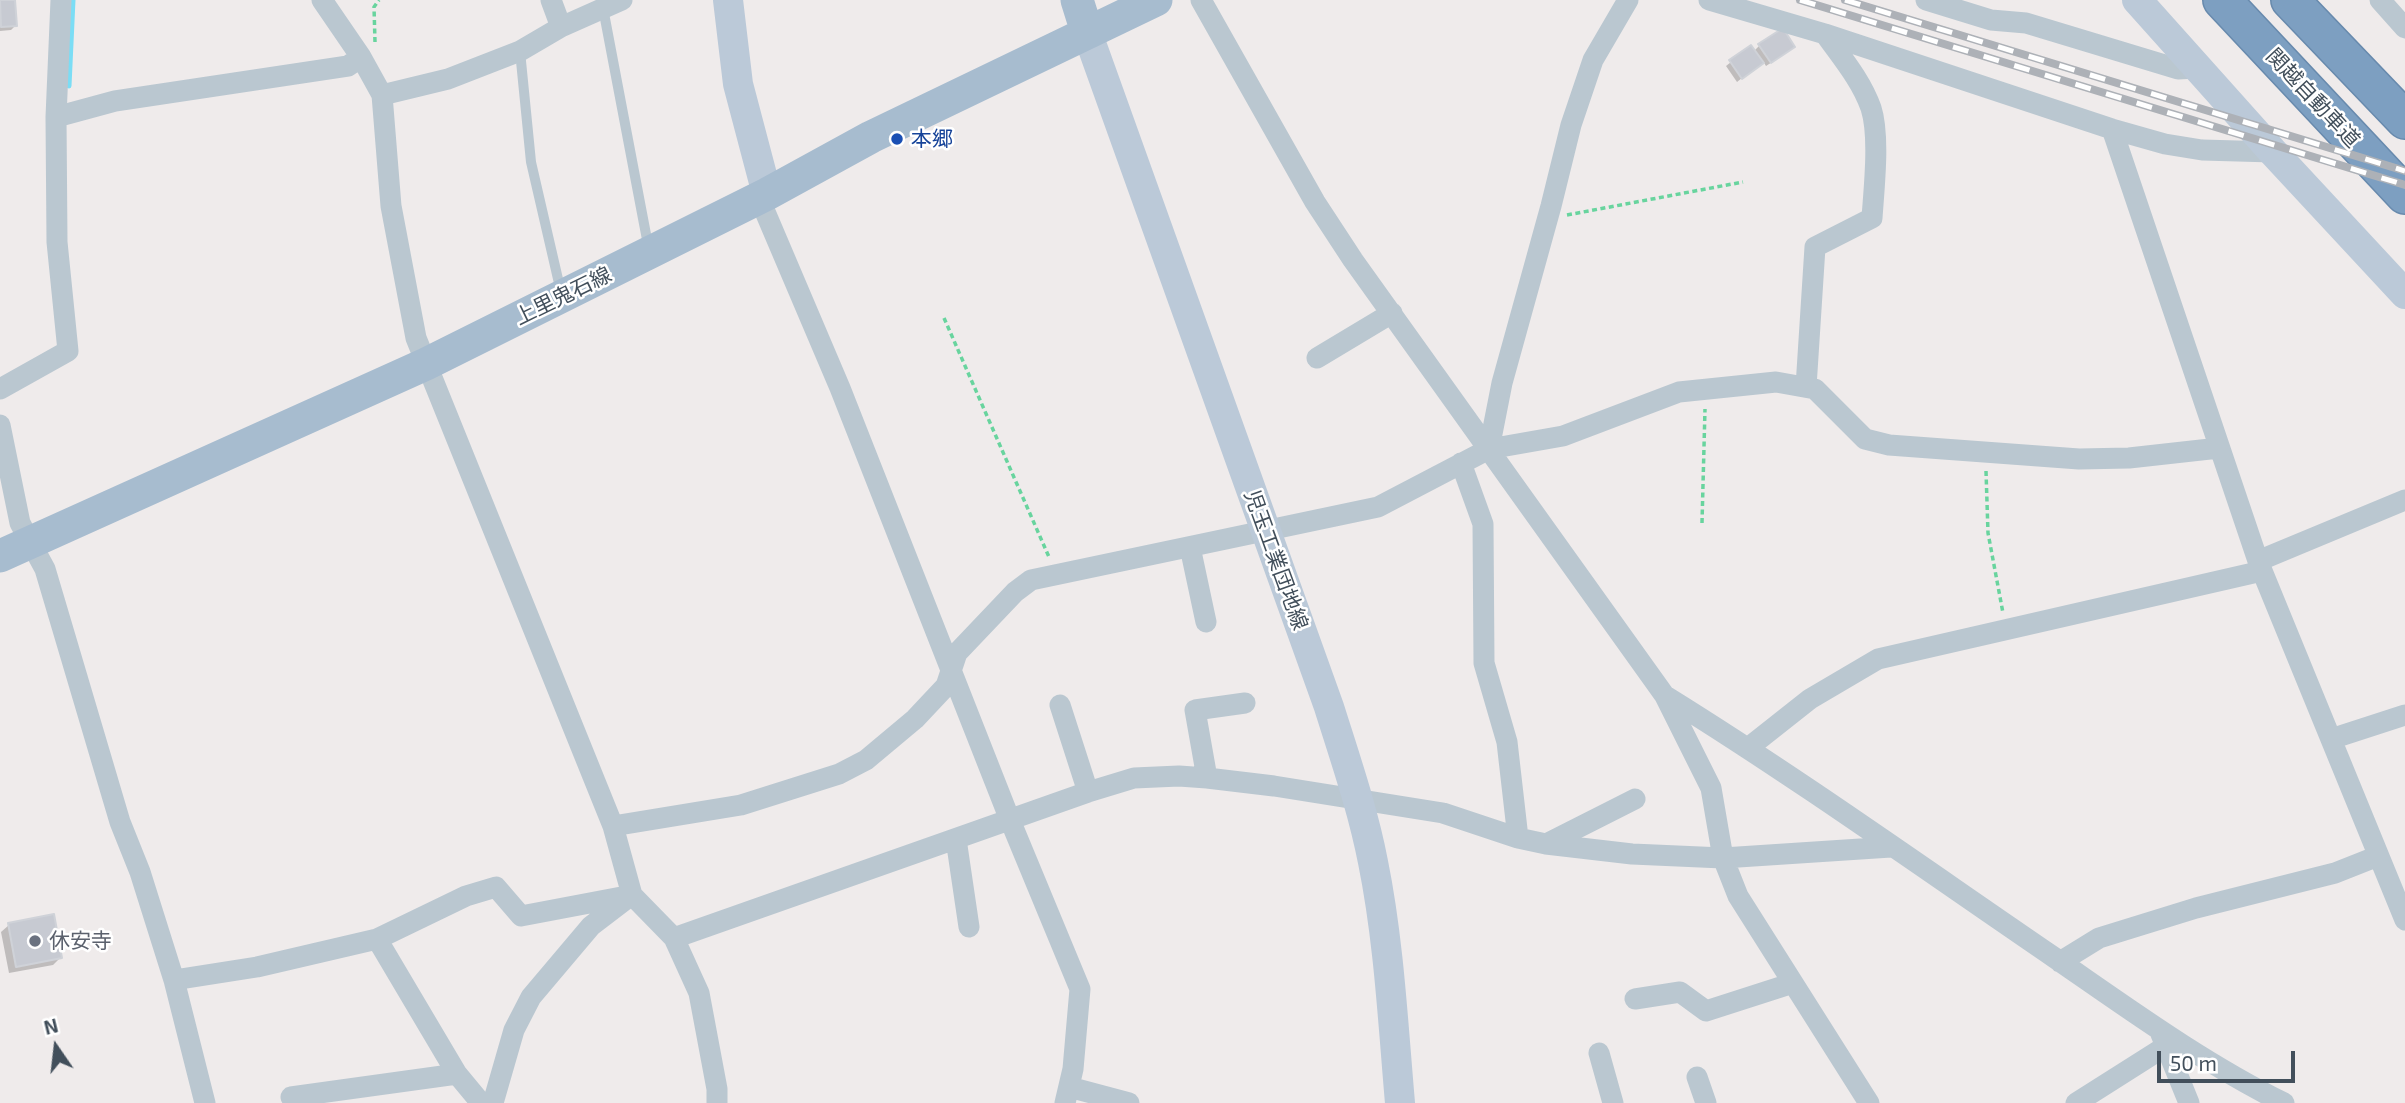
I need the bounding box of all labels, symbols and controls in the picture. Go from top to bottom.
street label: 関越自動車道 [2261,43,2365,153]
place label: 本郷 [911,126,953,152]
marker: 本郷 [889,131,905,147]
street label: 上里鬼石線 [510,262,616,330]
street label: 児玉工業団地線 [1239,487,1313,633]
place label: 休安寺 [49,928,112,954]
marker: 休安寺 [27,933,43,949]
north arrow [21,1012,91,1082]
text: N [41,1013,60,1039]
scale bar [2160,1036,2298,1080]
text: 50 m [2170,1050,2217,1075]

